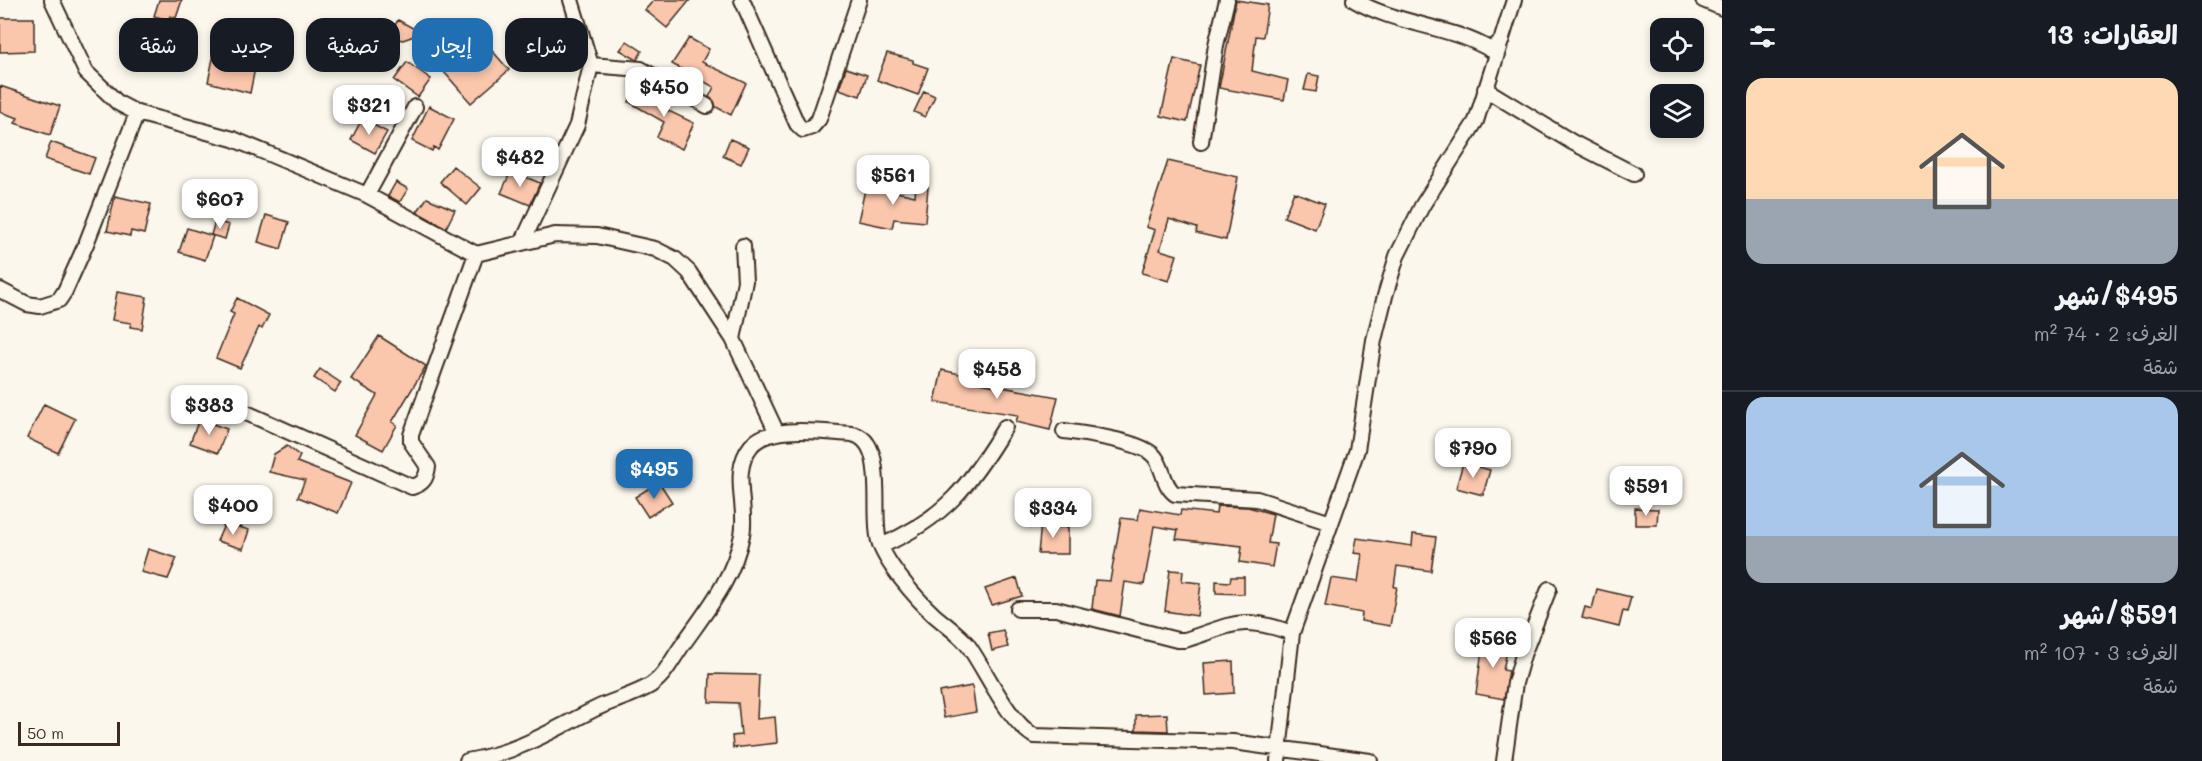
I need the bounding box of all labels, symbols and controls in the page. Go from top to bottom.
text: العقارات: 13 [2046,17,2178,51]
chip: شقة [119,18,198,72]
chip: جديد [210,18,294,72]
chip: تصفية [306,18,400,72]
chip: إيجار [412,18,493,72]
chip: شراء [505,18,588,72]
map controls [1650,18,1704,138]
button: locate [1650,18,1704,72]
icon: filters [1746,20,1779,53]
pin: $450 [628,67,700,118]
text: $450 [639,73,689,99]
button: layers [1650,84,1704,138]
pin: $321 [333,85,405,136]
text: $321 [347,91,391,117]
icon: home [1908,117,2016,225]
pin: $482 [484,137,556,188]
text: $482 [496,143,544,169]
pin: $561 [857,155,929,206]
text: $561 [871,161,916,187]
pin: $607 [184,179,256,230]
text: $607 [196,185,244,211]
text: $495/شهر [2056,278,2178,312]
text: الغرف: 2 · 74 m² [2034,320,2178,346]
pin: $458 [961,349,1033,400]
text: شقة [2143,353,2178,379]
text: $458 [972,355,1022,381]
pin: $383 [173,385,245,436]
text: $383 [185,391,233,417]
pin: $790 [1437,428,1509,479]
text: $790 [1449,434,1497,460]
icon: home [1908,436,2016,544]
pin: $495 [618,449,690,500]
text: $495 [630,455,678,481]
pin: $591 [1610,466,1682,517]
text: $591 [1624,472,1668,498]
pin: $400 [197,485,269,536]
pin: $334 [1017,488,1089,539]
text: $400 [208,491,258,517]
text: $334 [1028,494,1078,520]
text: $591/شهر [2061,597,2178,631]
pin: $566 [1457,618,1529,669]
text: $566 [1469,624,1517,650]
text: الغرف: 3 · 107 m² [2024,639,2178,665]
text: شقة [2143,672,2178,698]
scale bar [18,719,120,746]
text: 50 m [27,722,64,743]

